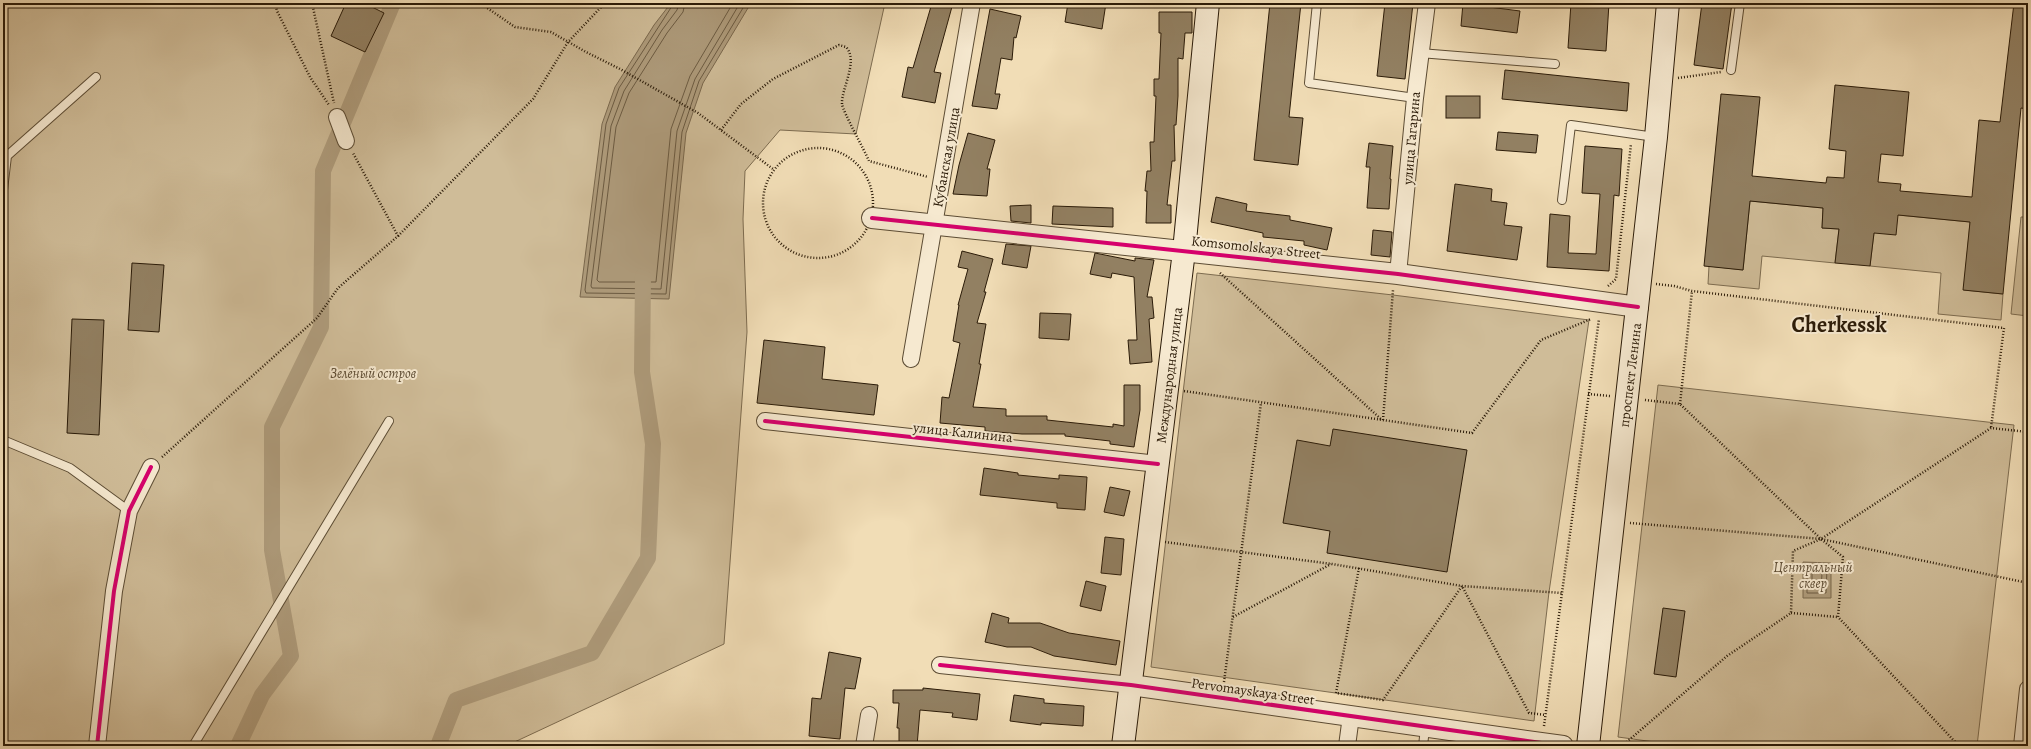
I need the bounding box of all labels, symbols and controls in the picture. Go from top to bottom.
street label: улица Гагарина [1398,90,1425,186]
street label: Кубанская улица [928,105,965,209]
street label: Komsomolskaya Street [1190,231,1322,264]
street label: Международная улица [1152,305,1187,444]
district label: Cherkessk [1791,310,1887,340]
street label: проспект Ленина [1615,321,1646,428]
park label: Зелёный остров [330,364,417,383]
street label: улица Калинина [911,418,1014,447]
park label: Центральный сквер [1773,558,1853,593]
street label: Pervomayskaya Street [1190,673,1316,710]

